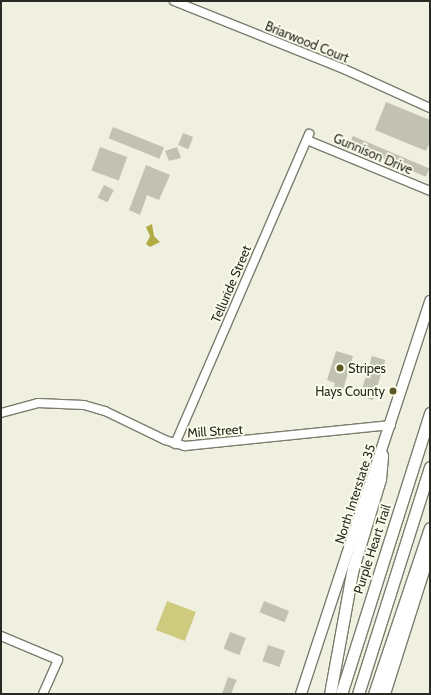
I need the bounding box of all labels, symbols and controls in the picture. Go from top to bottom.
street label: Briarwood Court [263,18,351,66]
street label: Gunnison Drive [331,130,415,178]
street label: Telluride Street [208,243,254,325]
place label: Stripes [348,360,386,376]
marker: Stripes [335,363,345,373]
place label: Hays County [315,383,385,399]
marker: Hays County [388,386,398,396]
street label: Mill Street [187,421,243,441]
street label: North Interstate 35 [332,442,378,546]
street label: Purple Heart Trail [350,502,394,596]

